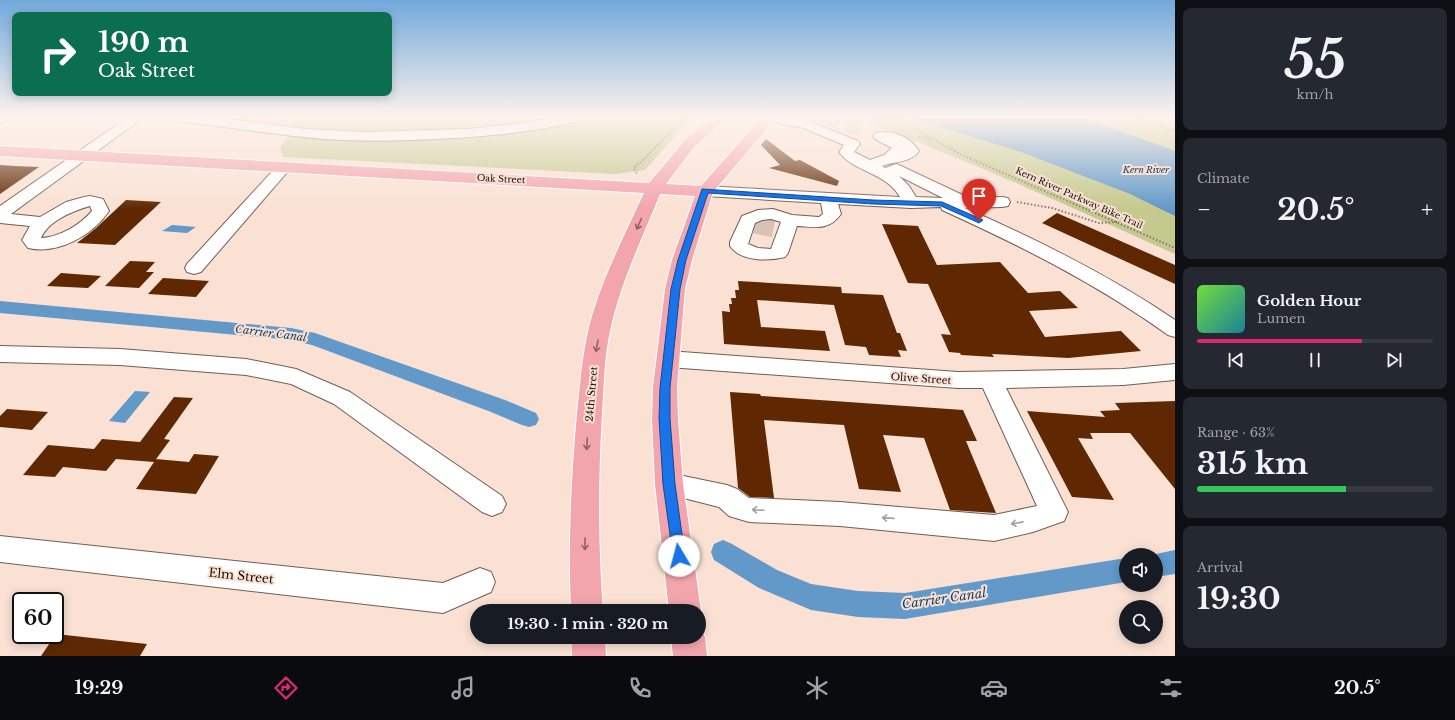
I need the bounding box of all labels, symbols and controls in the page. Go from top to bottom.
text: 190 m [98,25,189,60]
icon: right [32,28,84,80]
text: 55 [1284,28,1346,92]
text: Oak Street [98,60,195,82]
text: km/h [1297,86,1333,103]
street label: Kern River Parkway Bike Trail [1014,164,1145,231]
water label: Kern River [1122,164,1170,175]
text: Climate [1197,170,1250,187]
street label: Oak Street [477,172,526,185]
pin [962,179,996,220]
icon: arrive [968,185,990,207]
text: 20.5° [1277,191,1355,228]
text: − [1197,196,1211,223]
text: + [1421,196,1433,223]
one-way arrow [635,217,642,229]
text: Golden Hour [1257,291,1361,310]
text: Lumen [1257,310,1306,327]
water label: Carrier Canal [234,322,308,344]
one-way arrow [593,339,601,352]
icon: previous [1225,349,1247,371]
icon: pause [1304,349,1326,371]
icon: next [1383,349,1405,371]
street label: 24th Street [583,366,600,422]
street label: Olive Street [890,370,952,387]
text: Range · 63% [1197,424,1275,441]
one-way arrow [583,437,591,450]
text: 315 km [1197,445,1308,482]
one-way arrow [752,506,765,514]
one-way arrow [882,514,895,522]
one-way arrow [1011,519,1024,527]
position arrow [658,535,700,577]
one-way arrow [581,537,588,550]
map controls [1119,548,1163,644]
button: sound [1119,548,1163,592]
text: Arrival [1197,559,1243,576]
street label: Elm Street [208,565,275,586]
text: 19:30 [1197,580,1281,617]
water label: Carrier Canal [901,584,988,613]
speed limit sign: 60 [12,592,64,644]
button: search [1119,600,1163,644]
text: 19:30 · 1 min · 320 m [508,614,668,633]
icon: directions [272,674,300,702]
icon: music [449,674,477,702]
icon: phone [626,674,654,702]
icon: climate [803,674,831,702]
icon: car [980,674,1008,702]
icon: filters [1157,674,1185,702]
text: 19:29 [74,677,123,699]
text: 20.5° [1334,677,1380,699]

